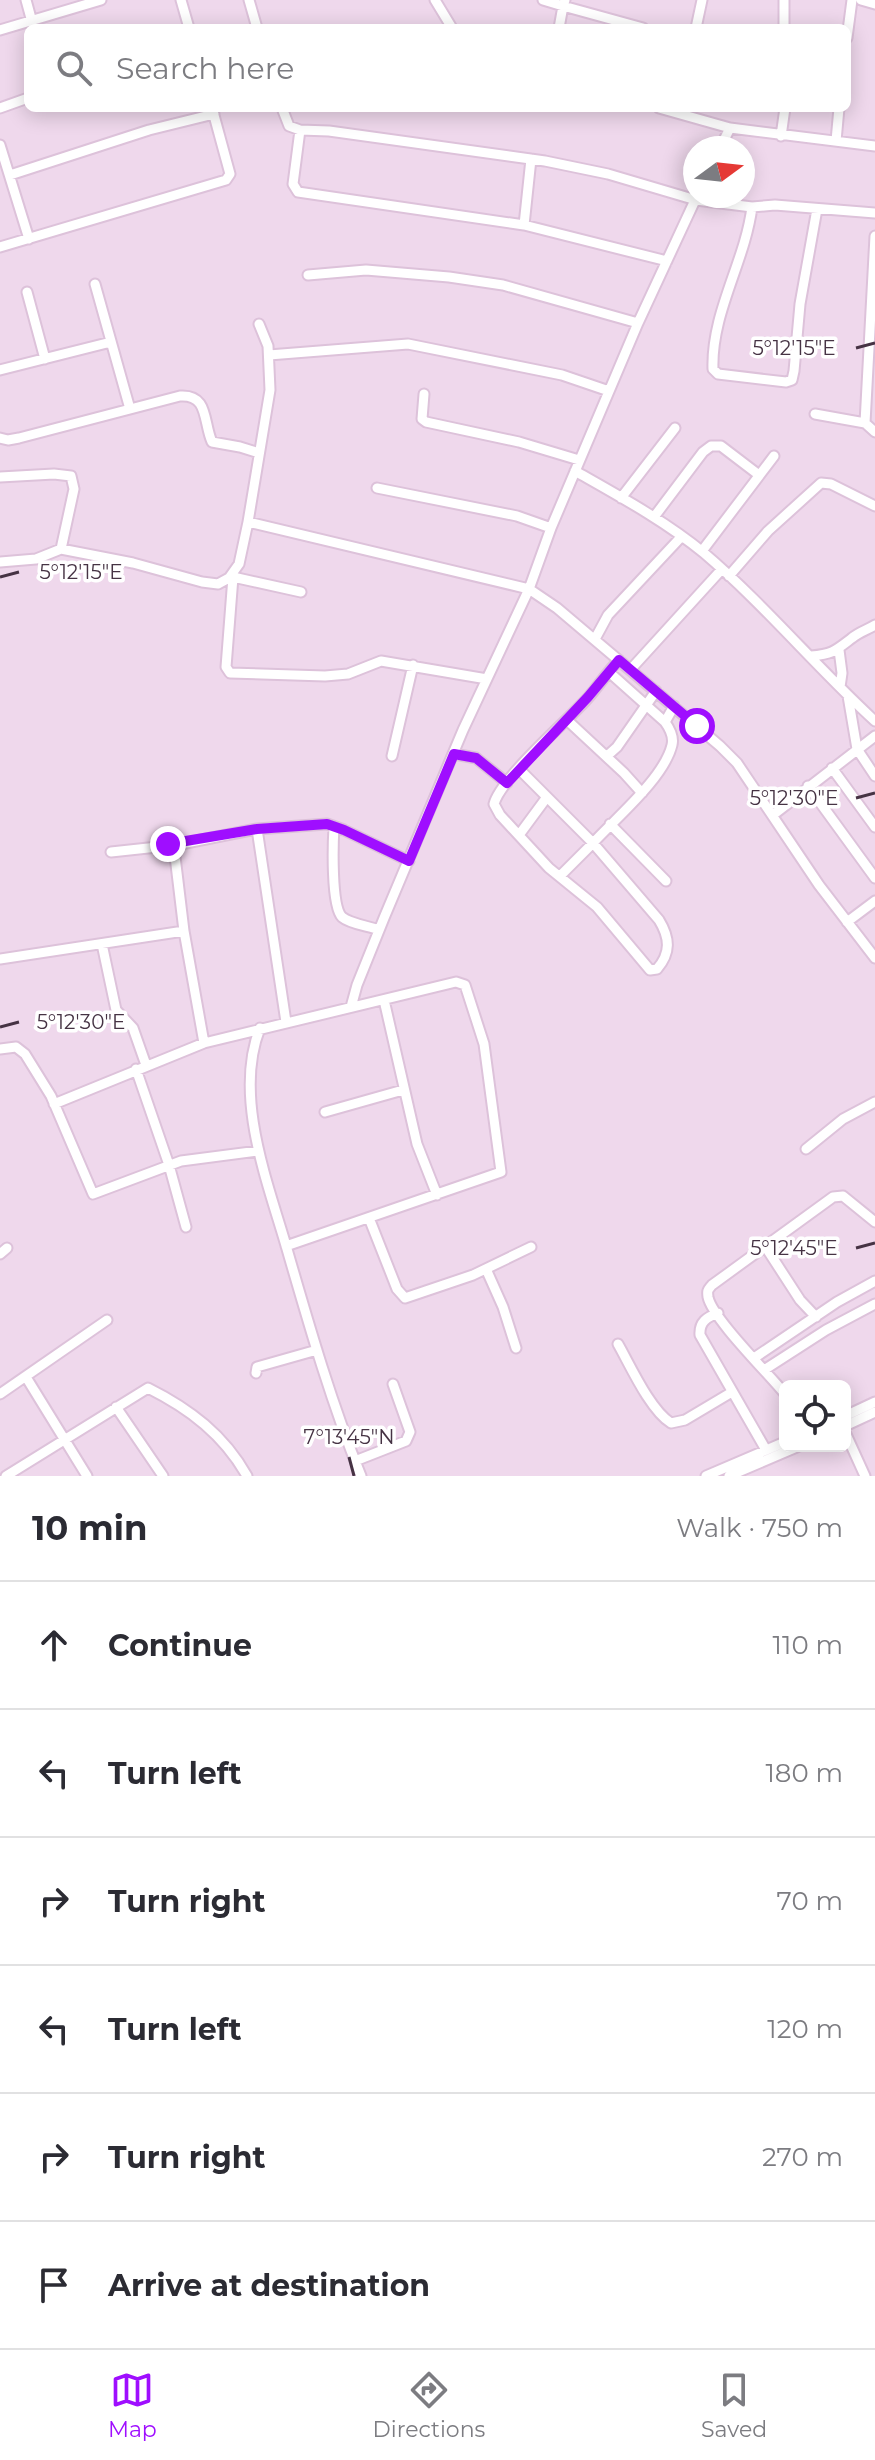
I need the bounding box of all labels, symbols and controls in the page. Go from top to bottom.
search box [24,24,851,112]
icon: search [52,46,96,90]
text: Search here [116,50,294,87]
north arrow [683,136,755,208]
text: 5°12'15"E [752,336,836,360]
text: 5°12'15"E [39,560,123,584]
route start [679,708,715,744]
text: 5°12'30"E [750,786,838,810]
route end [150,826,186,862]
text: 5°12'30"E [37,1010,125,1034]
text: 5°12'45"E [750,1236,838,1260]
map controls [779,1380,851,1452]
button: locate [779,1380,851,1452]
text: 7°13'45"N [304,1425,394,1449]
text: 10 min [32,1507,147,1549]
text: Walk · 750 m [676,1512,843,1544]
icon: ahead [32,1623,76,1667]
text: Continue [108,1627,252,1664]
text: 110 m [773,1629,843,1661]
icon: left [32,1751,76,1795]
text: Turn left [108,1755,241,1792]
text: 180 m [765,1757,843,1789]
icon: right [32,1879,76,1923]
text: Turn right [108,1883,265,1920]
text: 70 m [777,1885,843,1917]
icon: left [32,2007,76,2051]
text: Turn left [108,2011,241,2048]
text: 120 m [767,2013,843,2045]
icon: right [32,2135,76,2179]
text: Turn right [108,2139,265,2176]
text: 270 m [762,2141,843,2173]
icon: arrive [32,2263,76,2307]
text: Arrive at destination [108,2267,430,2304]
tab: Map [108,2368,157,2443]
tab: Directions [373,2368,485,2443]
tab: Saved [701,2368,767,2443]

